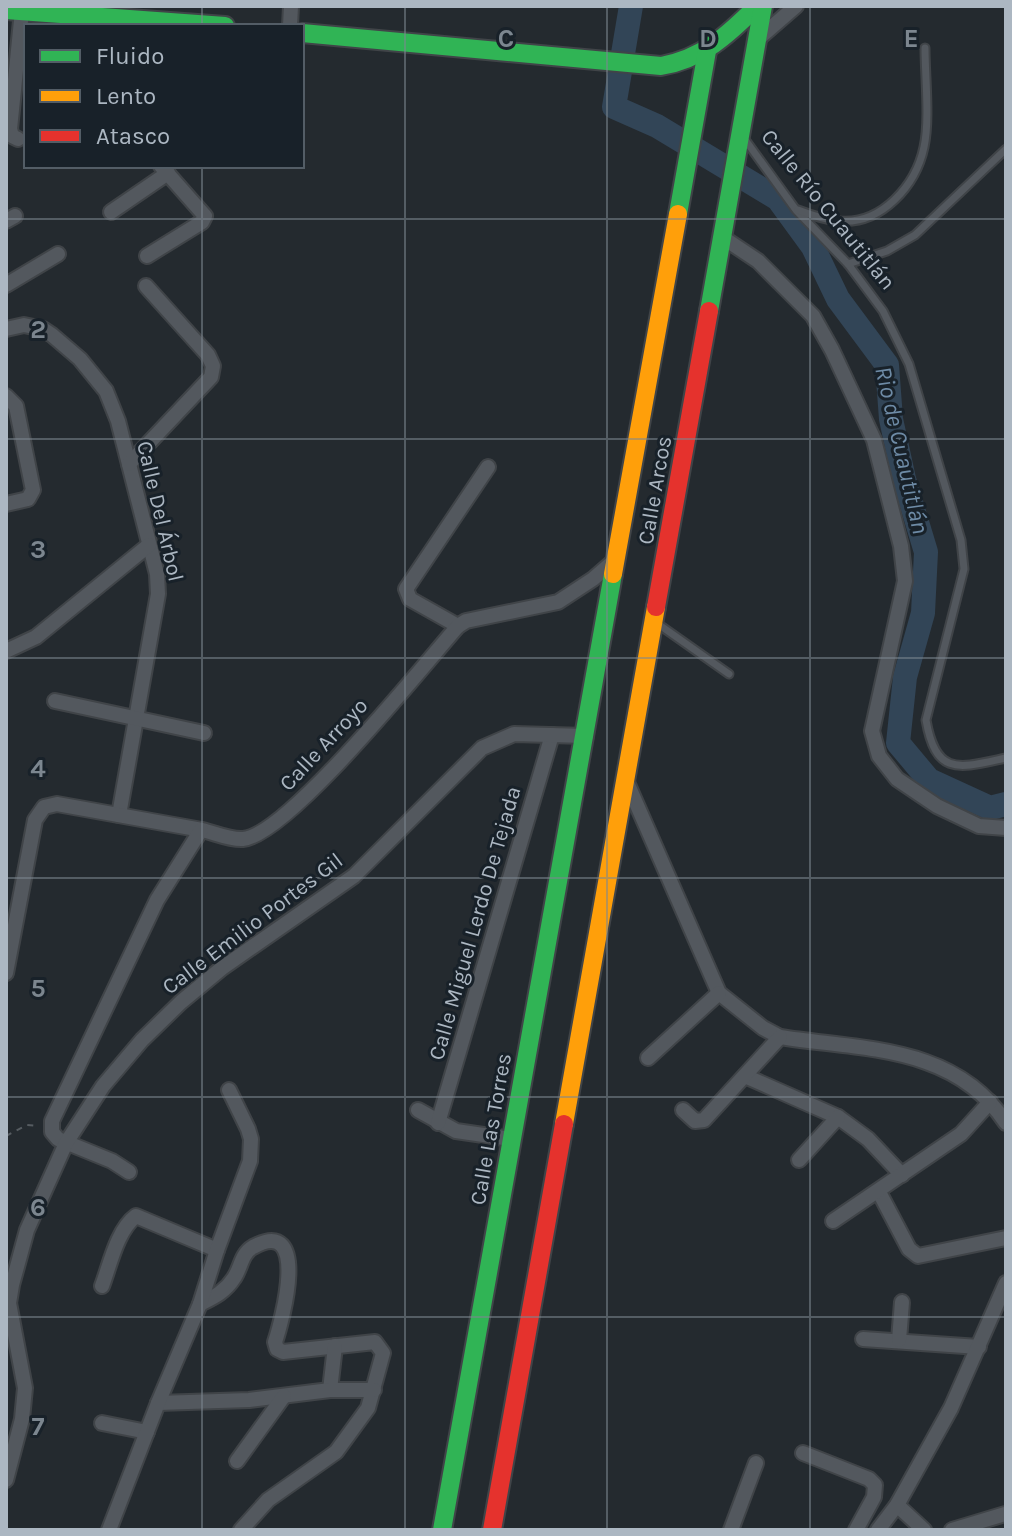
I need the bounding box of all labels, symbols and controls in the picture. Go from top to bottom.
text: C [498,23,514,54]
text: D [699,23,717,54]
text: E [903,23,919,54]
legend [24,24,304,168]
text: Fluido [96,42,164,70]
text: Lento [96,82,156,110]
text: Atasco [96,122,170,150]
street label: Calle Río Cuautitlán [756,124,901,295]
text: 2 [30,314,46,345]
water label: Rio de Cuautitlán [869,364,935,536]
street label: Calle Arcos [633,434,677,547]
street label: Calle Del Árbol [131,438,190,584]
text: 3 [30,534,46,565]
street label: Calle Arroyo [274,693,373,796]
text: 4 [30,753,46,784]
street label: Calle Miguel Lerdo De Tejada [423,783,527,1063]
street label: Calle Emilio Portes Gil [157,847,348,1000]
text: 5 [30,973,46,1004]
street label: Calle Las Torres [465,1051,517,1207]
text: 6 [30,1192,46,1223]
text: 7 [32,1411,45,1442]

